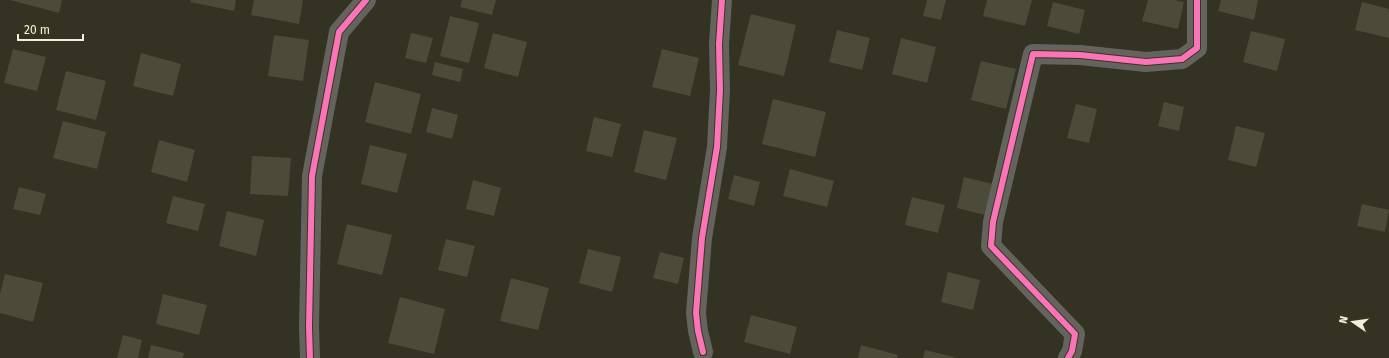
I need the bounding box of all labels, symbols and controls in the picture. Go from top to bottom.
scale bar [18,16,83,42]
text: 20 m [24,23,50,37]
north arrow [1333,302,1373,342]
text: N [1337,315,1351,325]

